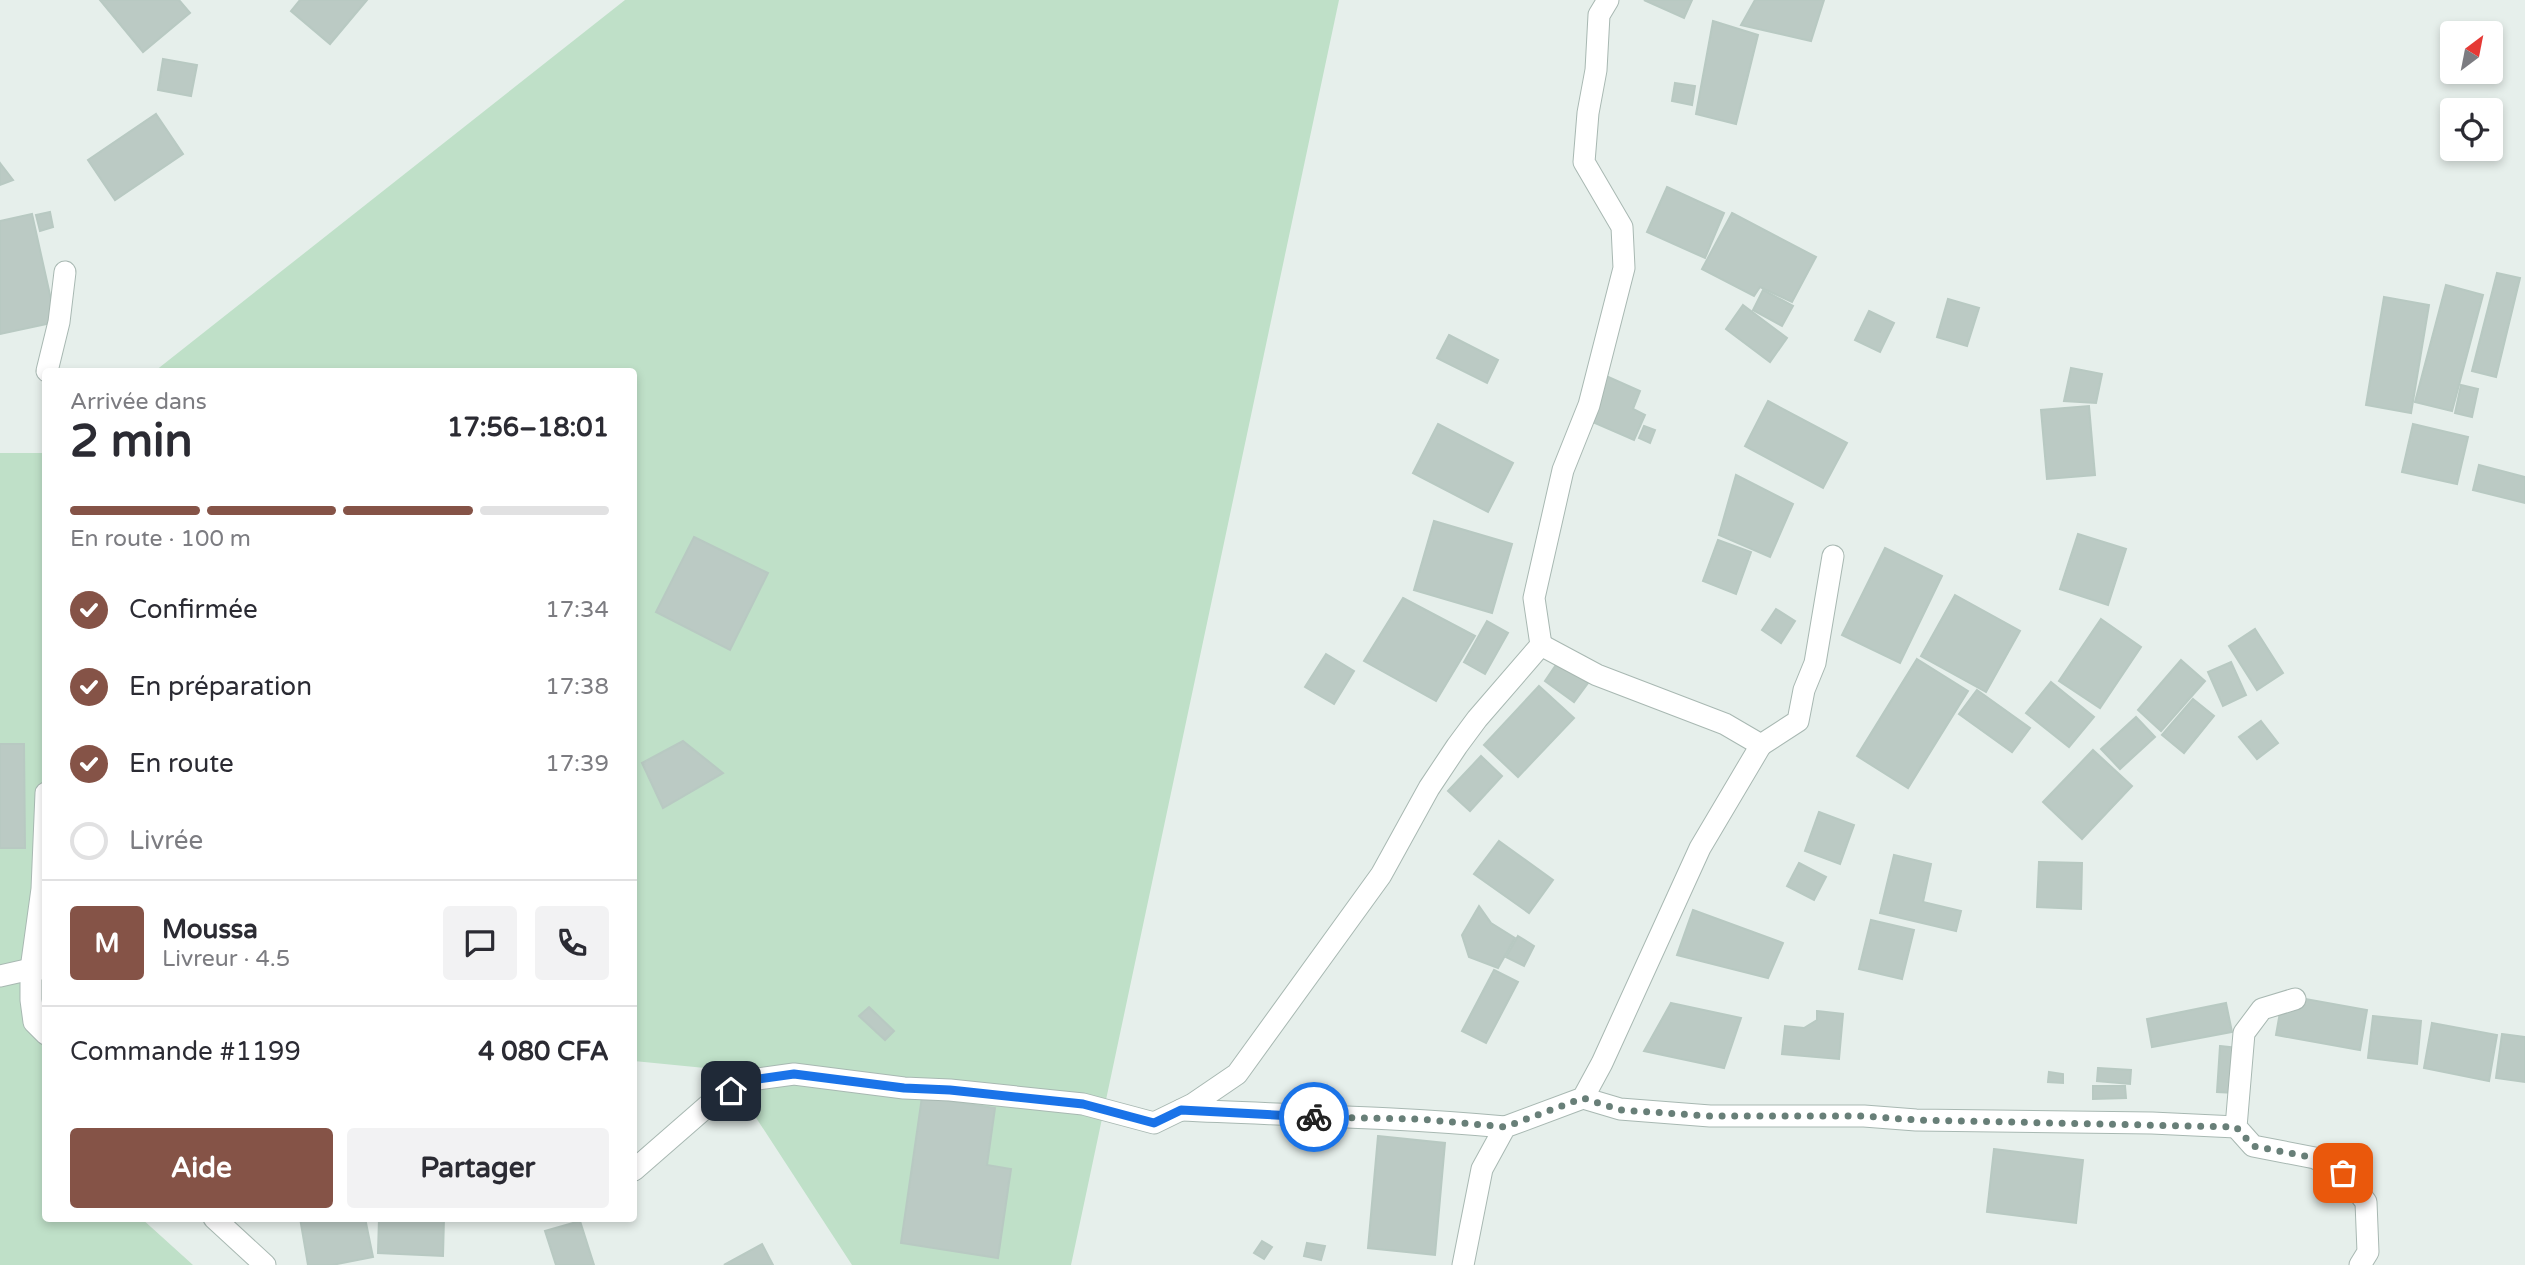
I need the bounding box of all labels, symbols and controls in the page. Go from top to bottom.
north arrow [2440,21,2502,84]
map controls [2440,21,2503,161]
button: locate [2440,98,2503,161]
text: Arrivée dans [70,388,207,416]
text: 17:56–18:01 [447,412,609,443]
text: 2 min [70,414,193,469]
text: En route · 100 m [70,525,251,553]
icon: check [70,591,108,629]
text: Confirmée [129,594,258,625]
text: 17:34 [545,596,609,624]
icon: check [70,668,108,706]
text: En préparation [129,671,312,702]
text: 17:38 [545,673,609,701]
icon: check [70,745,108,783]
text: En route [129,748,234,779]
text: 17:39 [545,750,609,778]
text: Livrée [129,825,203,856]
button: chat [443,906,517,980]
button: phone [535,906,609,980]
text: Moussa [162,914,258,945]
text: M [94,928,120,959]
text: Livreur · 4.5 [162,945,290,973]
text: Commande #1199 [70,1036,301,1067]
text: 4 080 CFA [478,1036,609,1067]
pin [701,1061,761,1121]
icon: home [712,1072,750,1110]
courier [1279,1082,1349,1152]
icon: bike [1295,1098,1333,1136]
button: Aide [70,1128,333,1208]
button: Partager [347,1128,609,1208]
pin [2313,1143,2373,1203]
icon: bag [2324,1154,2362,1192]

